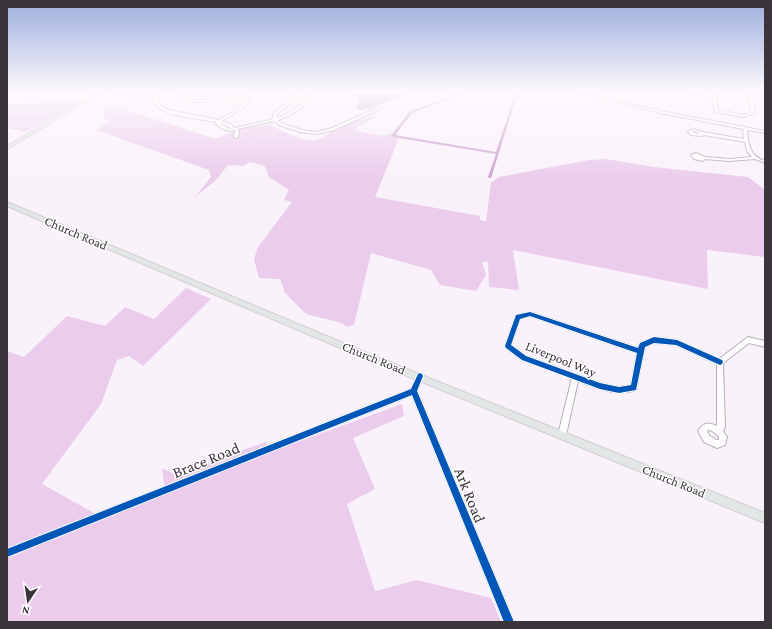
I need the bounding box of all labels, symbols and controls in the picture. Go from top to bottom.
street label: Church Road [42,213,110,253]
street label: Church Road [340,338,408,378]
street label: Liverpool Way [523,338,599,380]
street label: Brace Road [170,439,242,481]
street label: Church Road [640,461,708,501]
street label: Ark Road [451,465,489,525]
north arrow [8,581,48,621]
text: N [20,604,31,617]

